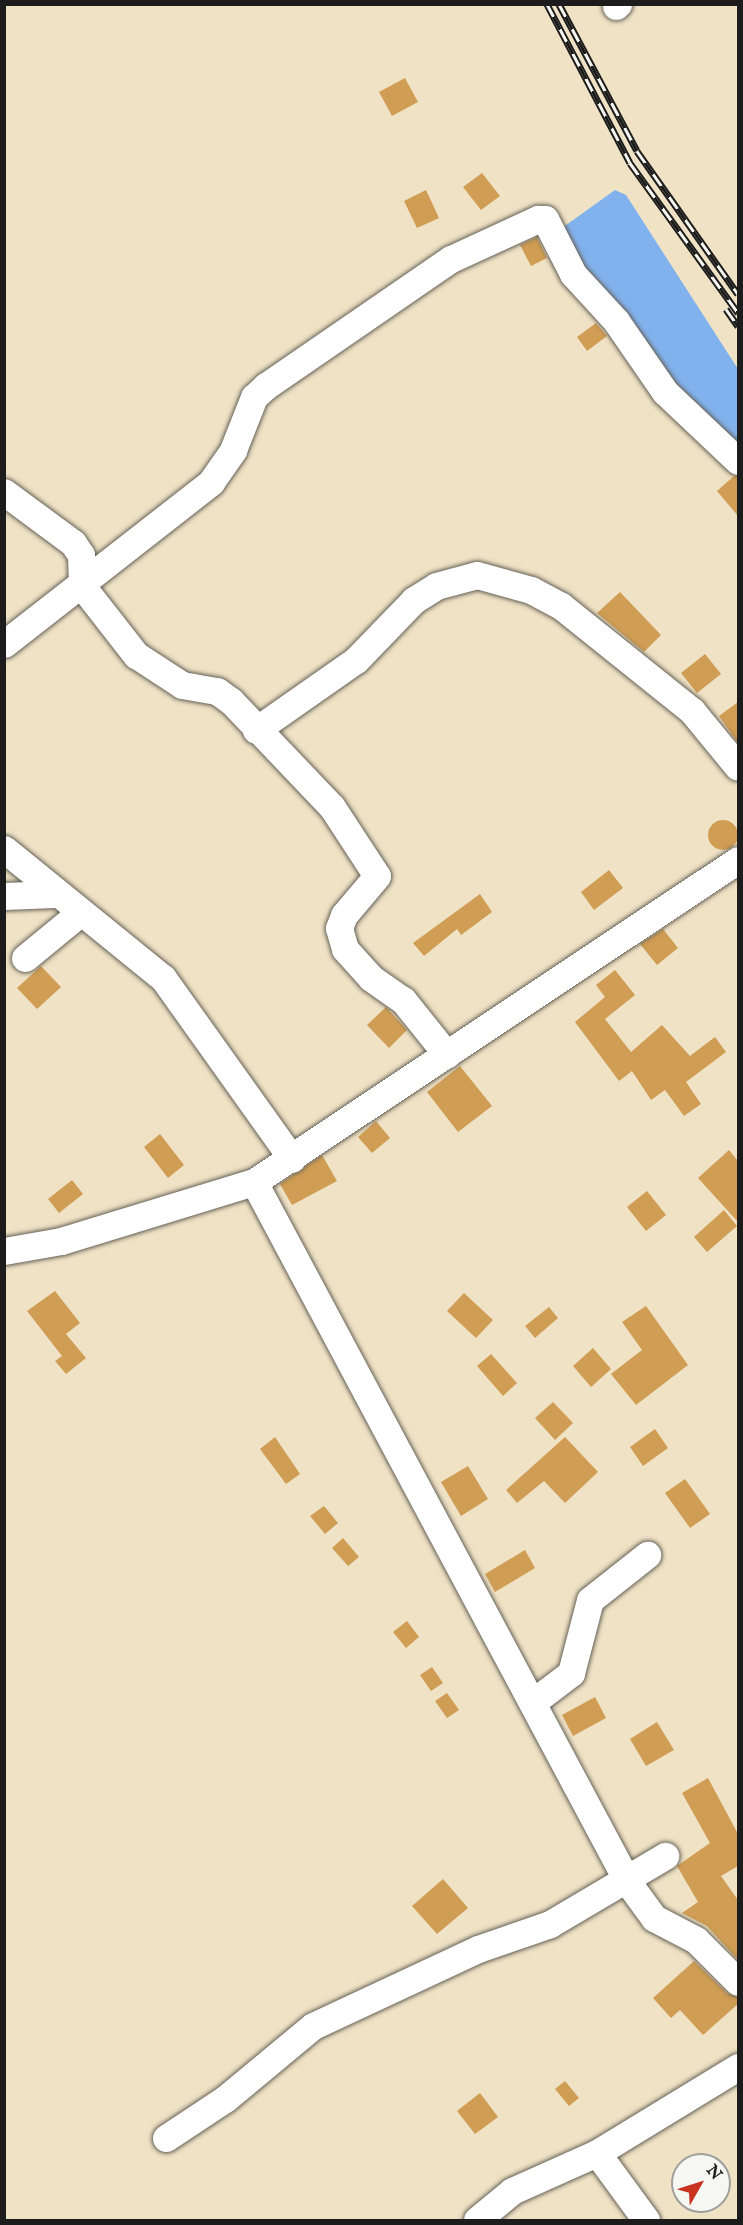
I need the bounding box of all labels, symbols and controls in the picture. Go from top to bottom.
north arrow [671,2153,731,2213]
text: N [701,2161,726,2185]

